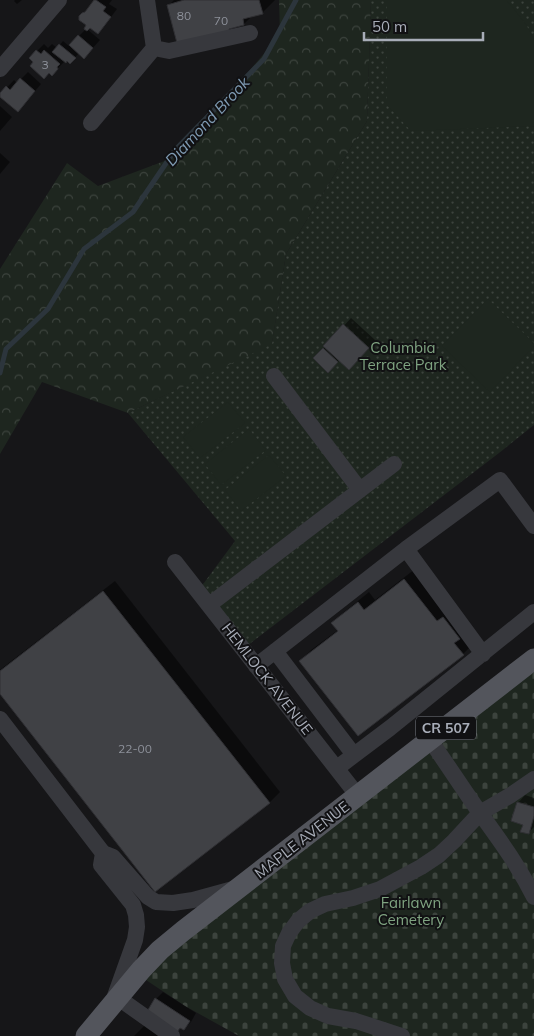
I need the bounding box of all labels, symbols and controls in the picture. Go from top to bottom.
house number: 80 [177,8,191,23]
scale bar [364,10,483,42]
house number: 70 [214,13,228,28]
text: 50 m [372,17,407,36]
house number: 3 [41,57,49,72]
water label: Diamond Brook [161,72,254,170]
park label: Columbia Terrace Park [360,338,447,374]
street label: HEMLOCK AVENUE [218,619,317,738]
road number: CR 507 [416,716,476,740]
house number: 22-00 [118,741,152,756]
street label: MAPLE AVENUE [251,797,353,883]
park label: Fairlawn Cemetery [378,893,444,929]

